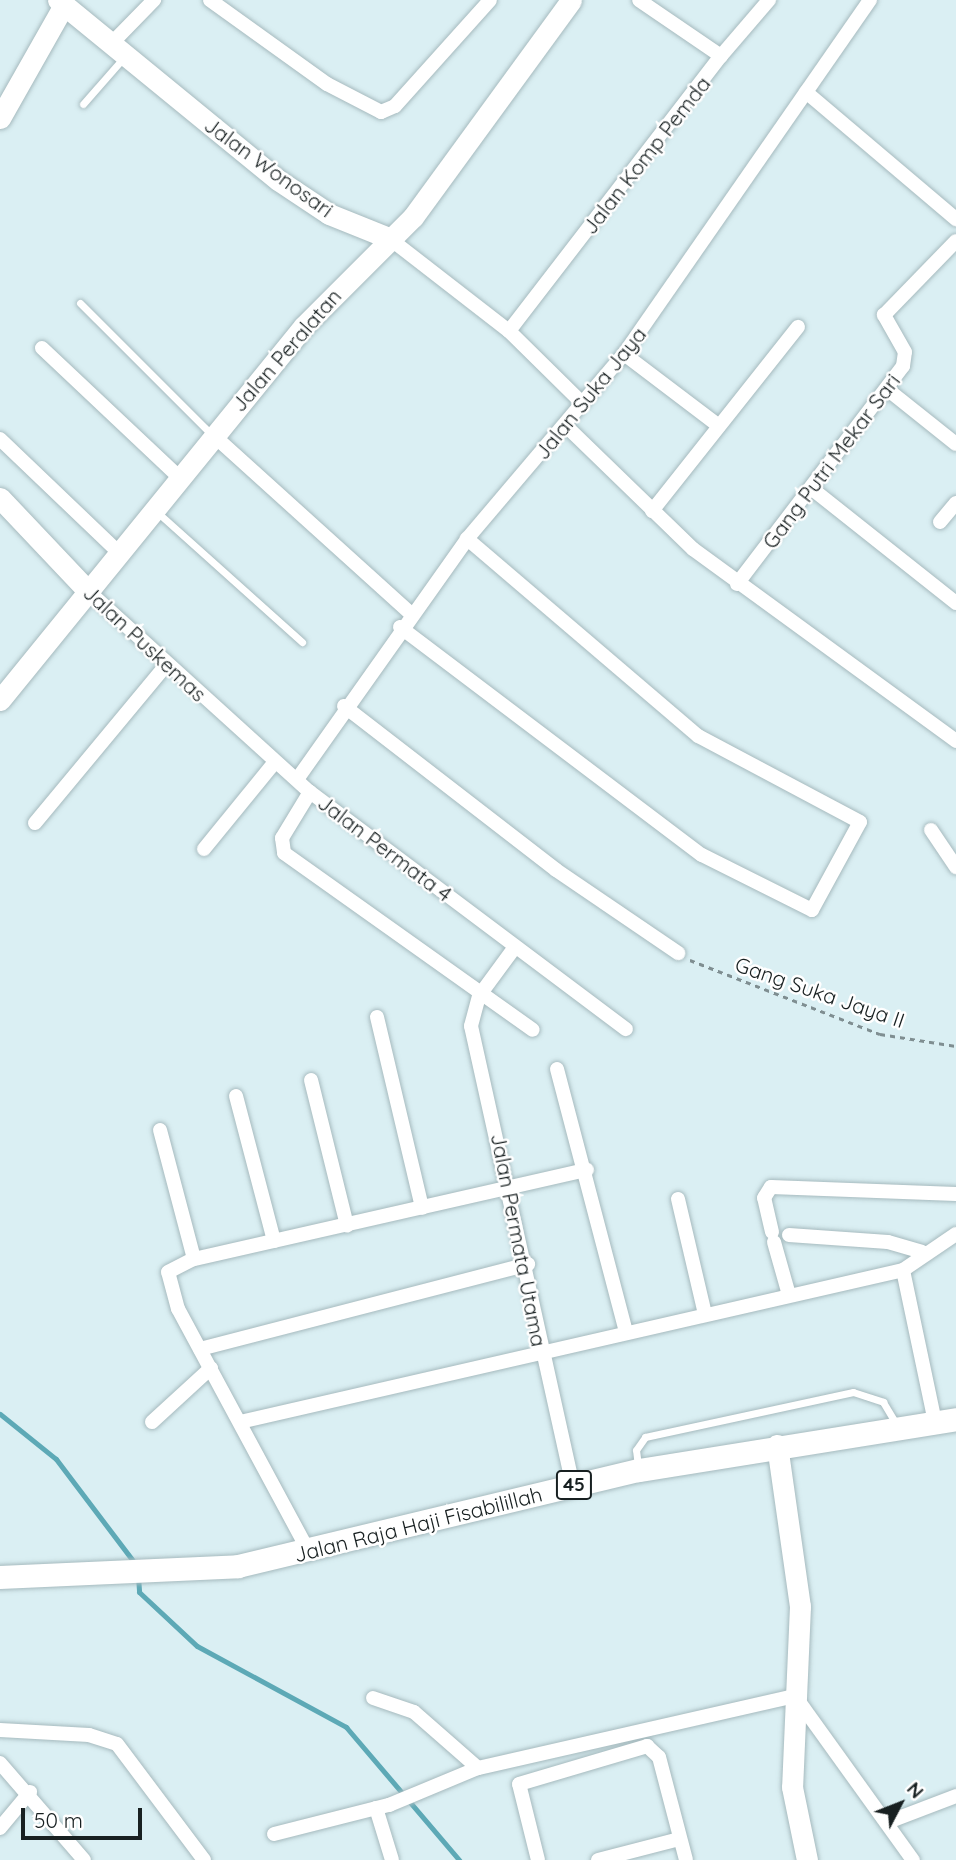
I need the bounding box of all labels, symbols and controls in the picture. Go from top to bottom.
street label: Jalan Komp Pemda [577,71,715,239]
street label: Jalan Wonosari [200,112,338,222]
street label: Jalan Peralatan [226,283,346,417]
street label: Jalan Suka Jaya [529,322,651,464]
street label: Gang Putri Mekar Sari [757,369,905,553]
street label: Jalan Puskemas [78,580,212,706]
street label: Jalan Permata 4 [313,790,457,906]
street label: Gang Suka Jaya II [732,951,908,1033]
street label: Jalan Permata Utama [486,1131,552,1349]
road number: 45 [555,1470,593,1500]
street label: Jalan Raja Haji Fisabilillah [291,1481,545,1567]
north arrow [865,1769,935,1839]
text: N [902,1777,929,1803]
scale bar [24,1794,145,1838]
text: 50 m [34,1807,83,1833]

